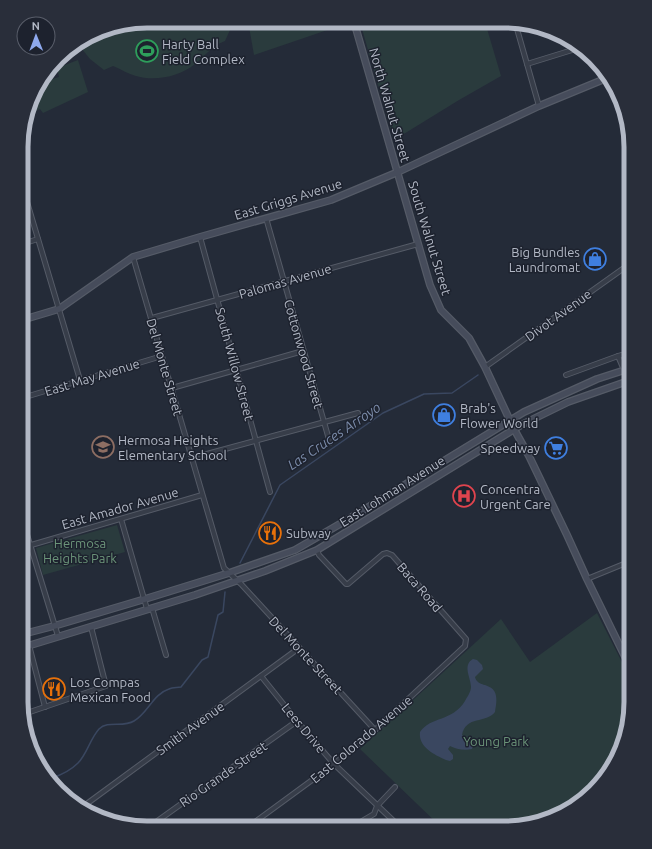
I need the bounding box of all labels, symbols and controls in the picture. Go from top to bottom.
north arrow [16,16,56,56]
text: N [32,20,40,32]
place label: Harty Ball Field Complex [162,37,245,66]
sports icon: Harty Ball Field Complex [134,38,160,64]
street label: North Walnut Street [367,46,413,164]
street label: East Griggs Avenue [233,176,343,222]
street label: South Walnut Street [406,179,454,297]
place label: Big Bundles Laundromat [509,245,580,274]
shop icon: Big Bundles Laundromat [582,246,608,272]
street label: Palomas Avenue [237,261,333,301]
street label: Divot Avenue [522,286,594,344]
street label: Cottonwood Street [282,298,326,410]
street label: South Willow Street [213,306,257,422]
street label: Del Monte Street [144,317,186,417]
street label: East May Avenue [43,356,141,398]
water label: Las Cruces Arroyo [285,399,384,473]
place label: Brab's Flower World [460,401,538,430]
shop icon: Brab's Flower World [431,402,457,428]
place label: Hermosa Heights Elementary School [118,433,227,462]
school or university icon: Hermosa Heights Elementary School [90,434,116,460]
supermarket icon: Speedway [543,435,569,461]
place label: Speedway [481,441,540,455]
street label: East Lohman Avenue [337,453,447,529]
place label: Concentra Urgent Care [480,482,551,511]
hospital icon: Concentra Urgent Care [451,483,477,509]
street label: East Amador Avenue [60,485,180,531]
restaurant icon: Subway [257,520,283,546]
place label: Subway [286,526,331,540]
park label: Hermosa Heights Park [43,536,117,565]
street label: Baca Road [395,560,445,614]
street label: Del Monte Street [267,613,345,697]
place label: Los Compas Mexican Food [70,675,151,704]
restaurant icon: Los Compas Mexican Food [41,676,67,702]
street label: East Colorado Avenue [308,693,414,785]
street label: Smith Avenue [153,699,227,757]
street label: Lees Drive [279,700,329,756]
park label: Young Park [463,734,529,748]
street label: Rio Grande Street [177,739,269,809]

